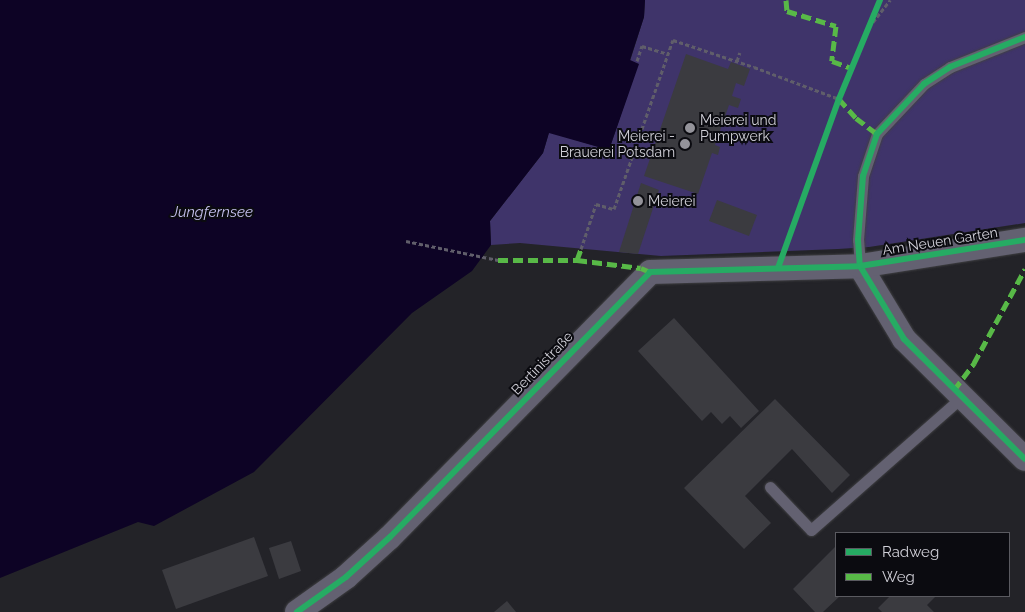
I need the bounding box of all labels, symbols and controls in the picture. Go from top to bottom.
place label: Meierei und Pumpwerk [700,112,776,144]
marker: Meierei und Pumpwerk [684,122,696,134]
place label: Meierei - Brauerei Potsdam [560,128,675,160]
marker: Meierei - Brauerei Potsdam [679,138,691,150]
place label: Meierei [648,193,696,209]
marker: Meierei [632,195,644,207]
water label: Jungfernsee [171,204,253,222]
street label: Am Neuen Garten [881,224,999,258]
street label: Bertinistraße [508,328,576,398]
legend [835,532,1010,597]
text: Radweg [882,543,939,561]
text: Weg [882,568,915,586]

